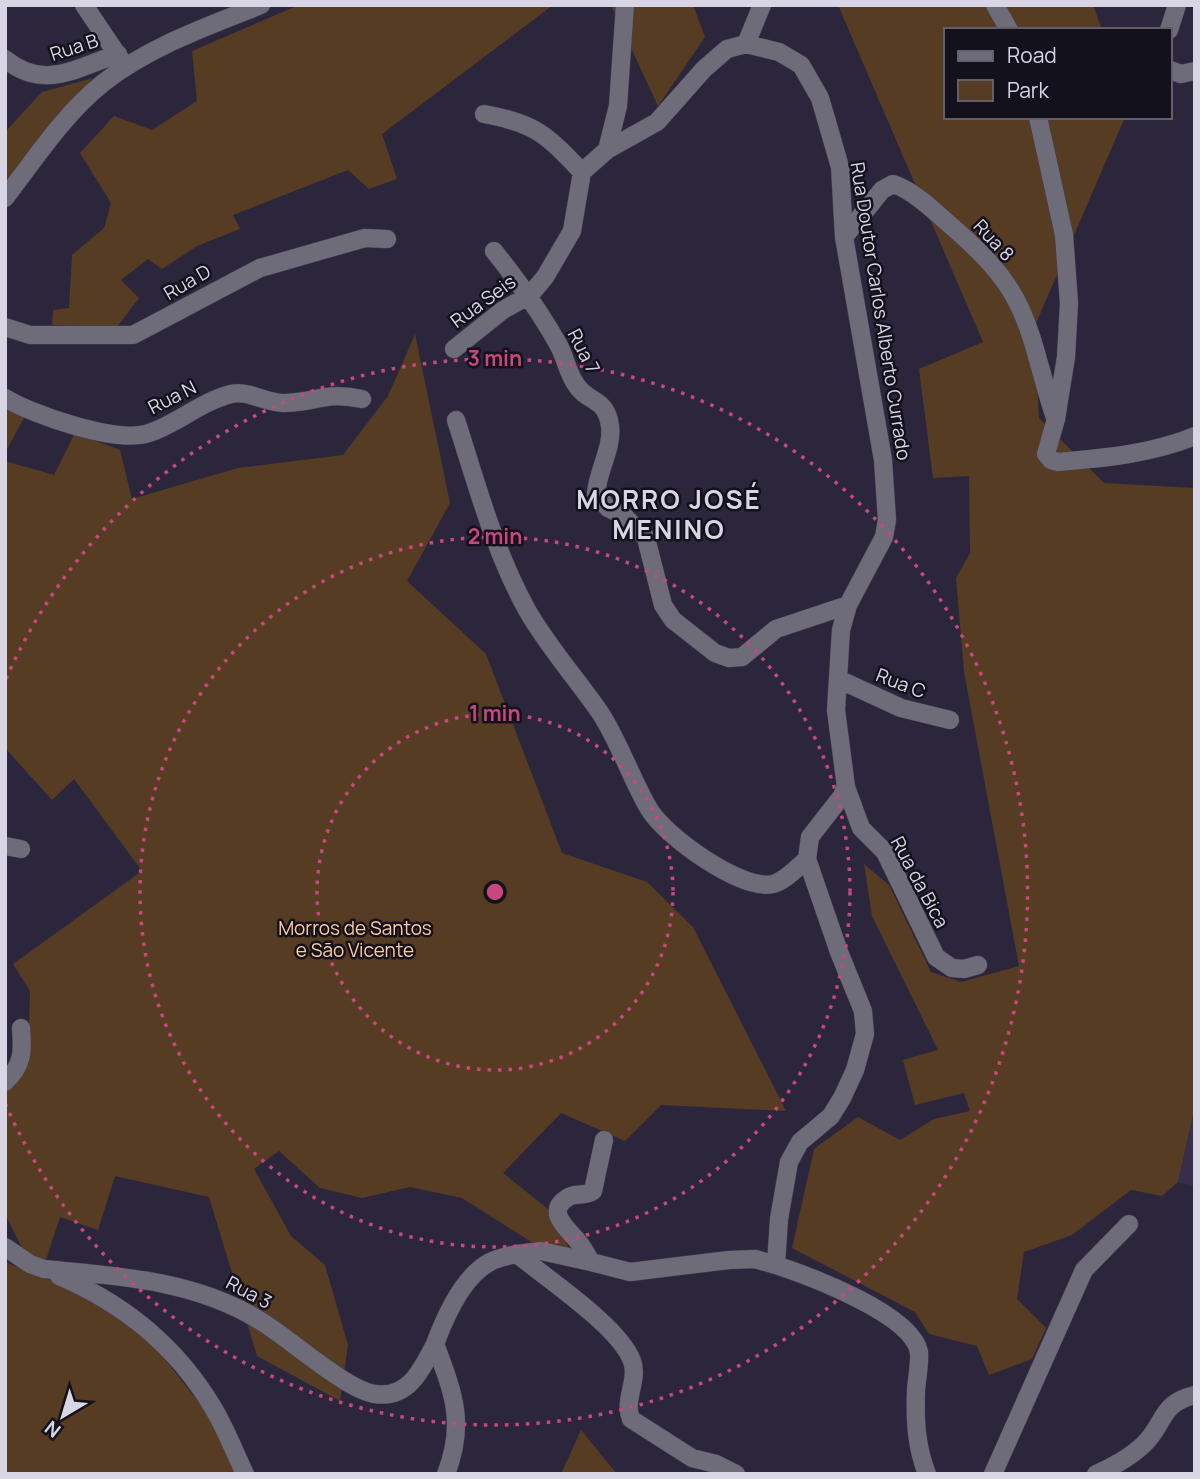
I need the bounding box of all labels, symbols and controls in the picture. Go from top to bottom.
street label: Rua B [47,27,102,67]
legend [944,28,1172,119]
text: Road [1007,41,1057,69]
text: Park [1007,76,1049,104]
street label: Rua Doutor Carlos Alberto Currado [845,160,917,462]
street label: Rua 8 [968,213,1020,267]
street label: Rua D [159,258,215,306]
street label: Rua Seis [445,268,521,334]
street label: Rua 7 [562,324,606,378]
text: 3 min [468,344,522,372]
street label: Rua N [144,374,200,420]
district label: MORRO JOSÉ MENINO [576,481,762,547]
text: 2 min [468,522,522,550]
street label: Rua C [872,662,930,704]
text: 1 min [469,699,521,727]
street label: Rua da Bica [885,832,955,932]
centre of rings [483,880,507,904]
park label: Morros de Santos e São Vicente [278,915,432,963]
street label: Rua 3 [222,1269,276,1315]
north arrow [28,1381,98,1451]
text: N [39,1415,66,1444]

